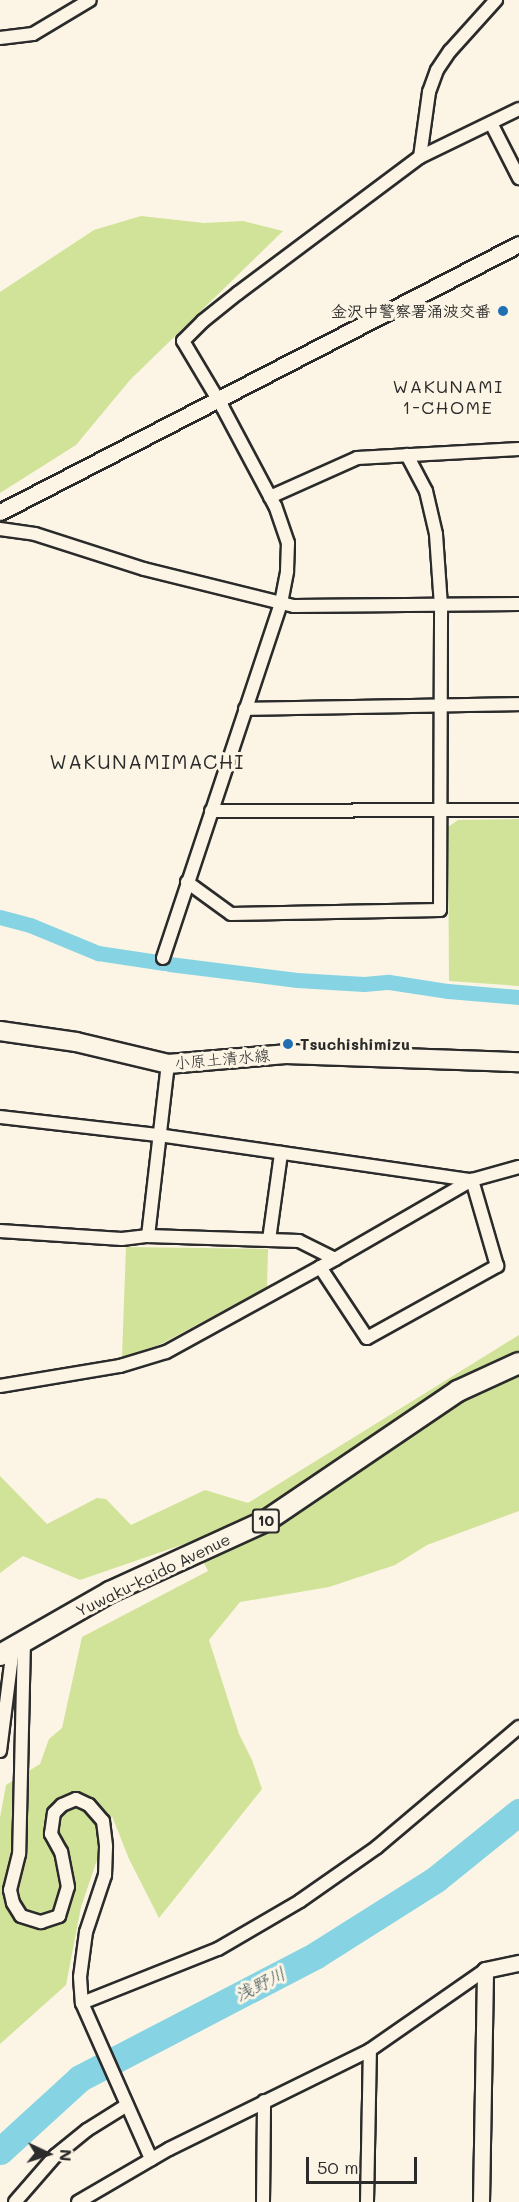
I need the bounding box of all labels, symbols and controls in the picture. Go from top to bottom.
place label: 金沢中警察署涌波交番 [331,301,491,321]
marker: 金沢中警察署涌波交番 [496,304,510,318]
district label: WAKUNAMI 1-CHOME [392,376,504,418]
district label: WAKUNAMIMACHI [49,749,245,773]
place label: Tsuchishimizu [300,1034,410,1054]
marker: Tsuchishimizu [281,1037,295,1051]
street label: 小原土清水線 [173,1045,271,1073]
road number: 10 [251,1509,281,1533]
street label: Yuwaku-kaido Avenue [73,1529,233,1621]
water label: 浅野川 [231,1962,289,2006]
north arrow [18,2124,78,2184]
scale bar [309,2145,420,2183]
text: N [56,2148,77,2162]
text: 50 m [317,2155,359,2179]

